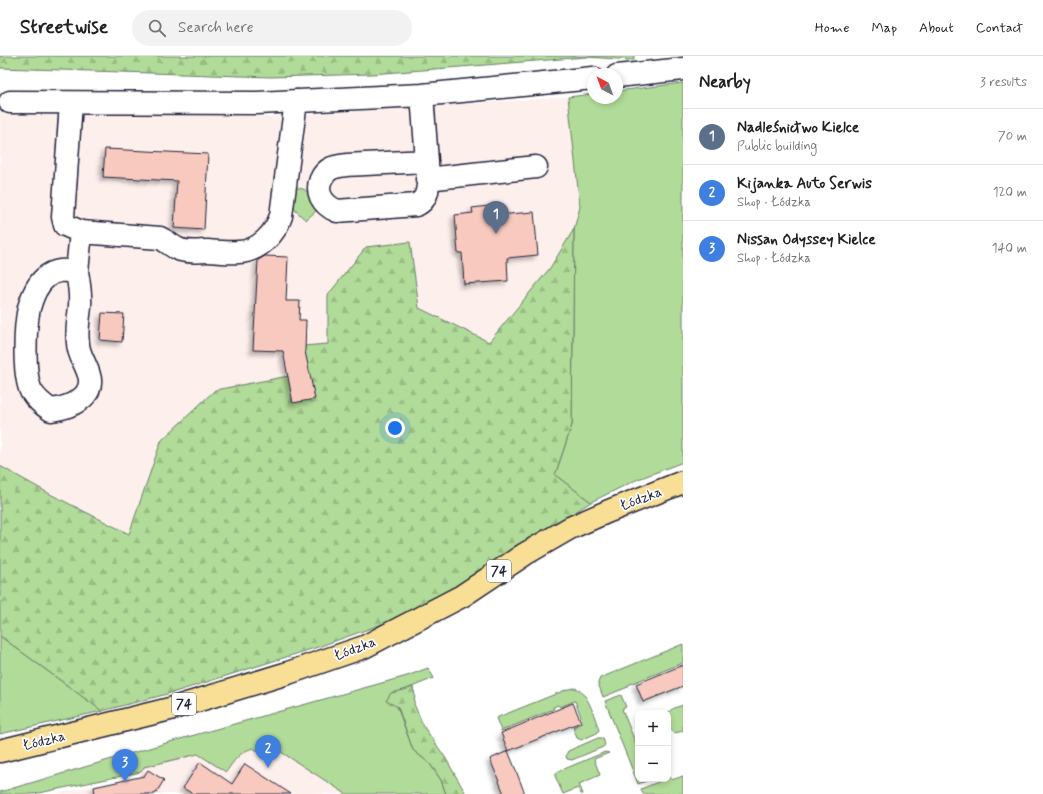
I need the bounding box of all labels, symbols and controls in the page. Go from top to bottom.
search box [132,10,412,46]
text: Streetwise [20,15,108,40]
icon: search [146,17,168,39]
text: Search here [178,18,254,38]
text: Home [815,19,849,37]
text: Map [871,19,897,37]
text: About [919,19,954,37]
text: Contact [976,19,1023,37]
north arrow [587,68,623,104]
text: Nearby [699,71,751,93]
text: 3 results [980,74,1027,91]
text: Nadleśnictwo Kielce [737,118,859,138]
text: 1 [709,128,715,145]
text: 70 m [998,128,1027,145]
text: Public building [737,138,817,155]
text: Kijanka Auto Serwis [737,174,872,194]
text: 2 [709,184,715,201]
text: 120 m [993,184,1027,201]
text: Shop · Łódzka [737,194,811,211]
pin: 1 [483,201,509,234]
text: Nissan Odyssey Kielce [737,230,876,250]
text: 3 [709,240,715,257]
text: 140 m [992,240,1027,257]
text: Shop · Łódzka [737,250,811,267]
your location [385,418,405,438]
street label: Łódzka [618,483,664,515]
road number: 74 [487,560,511,582]
street label: Łódzka [332,633,378,665]
road number: 74 [172,693,196,715]
map controls [635,710,671,782]
button: + [635,710,671,746]
street label: Łódzka [21,727,67,755]
pin: 2 [255,735,281,768]
button: − [635,746,671,782]
pin: 3 [112,749,138,782]

